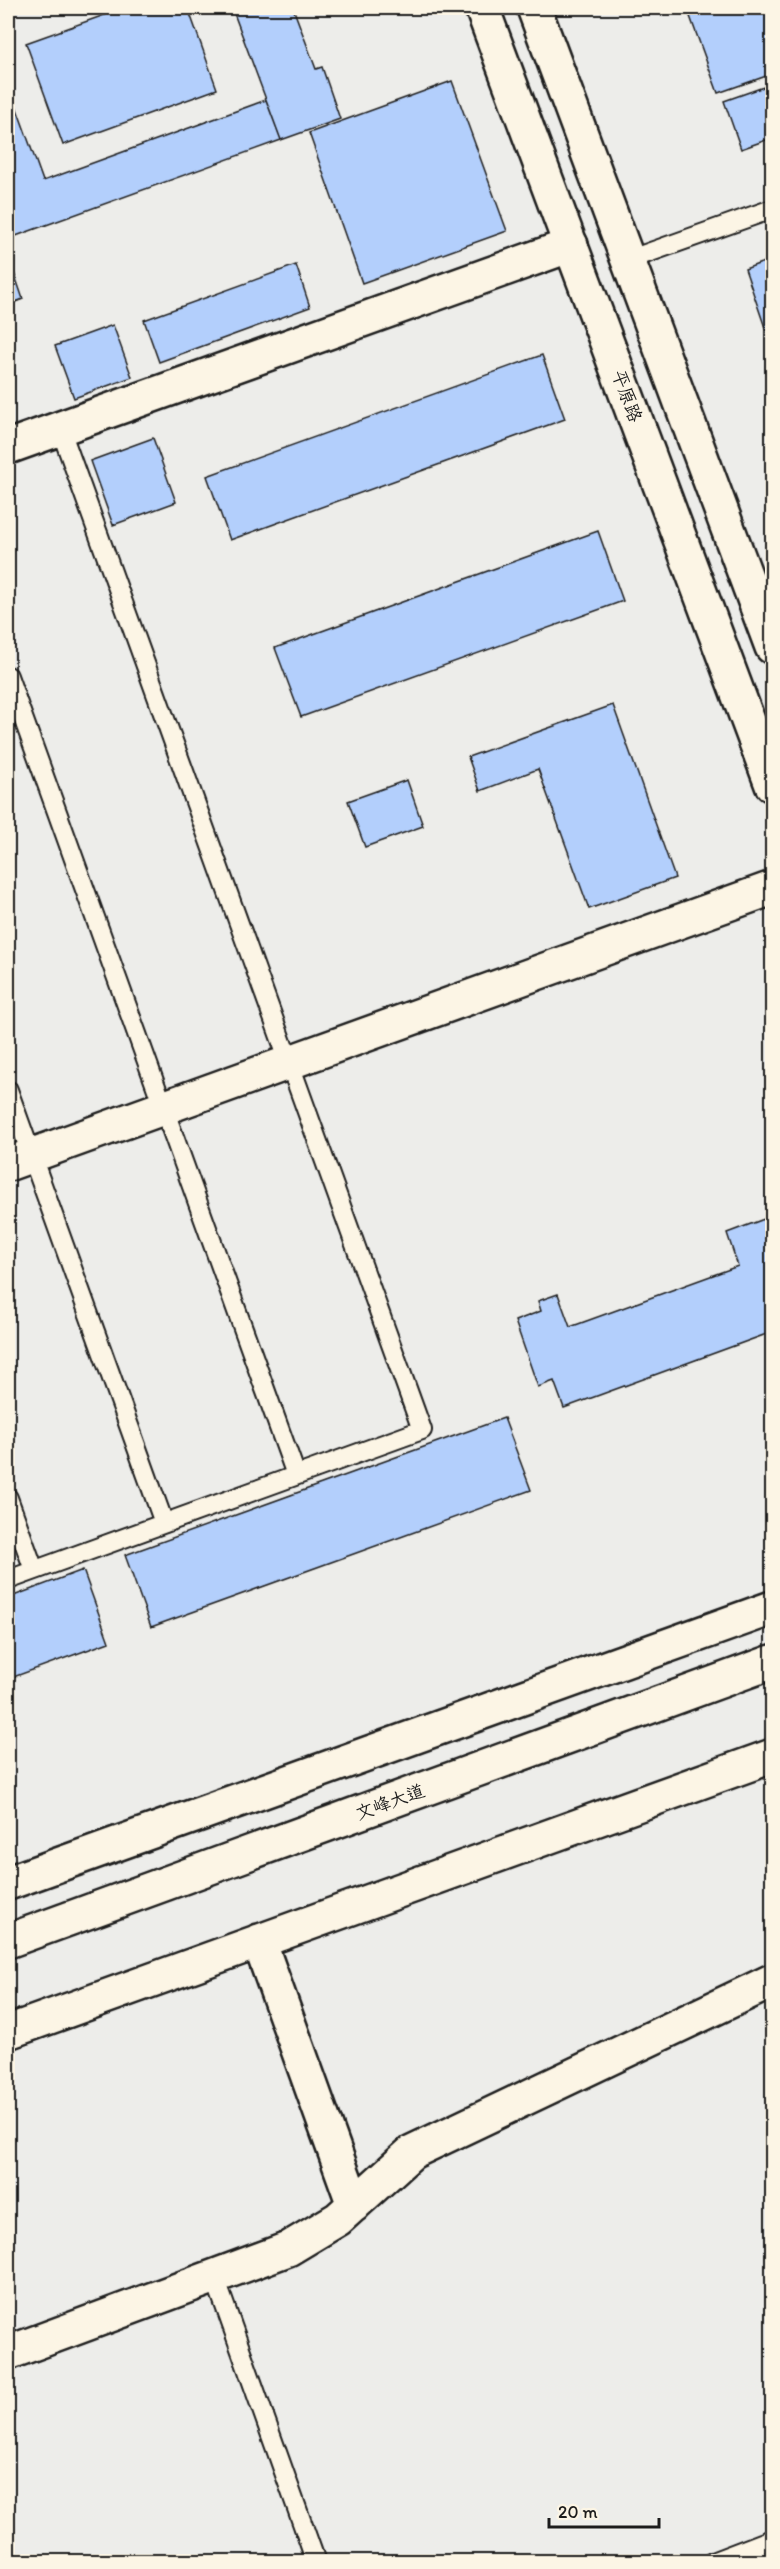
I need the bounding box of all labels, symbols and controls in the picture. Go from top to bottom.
street label: 平原路 [607,367,647,425]
street label: 文峰大道 [352,1779,428,1825]
scale bar [549,2491,658,2529]
text: 20 m [558,2501,598,2523]

